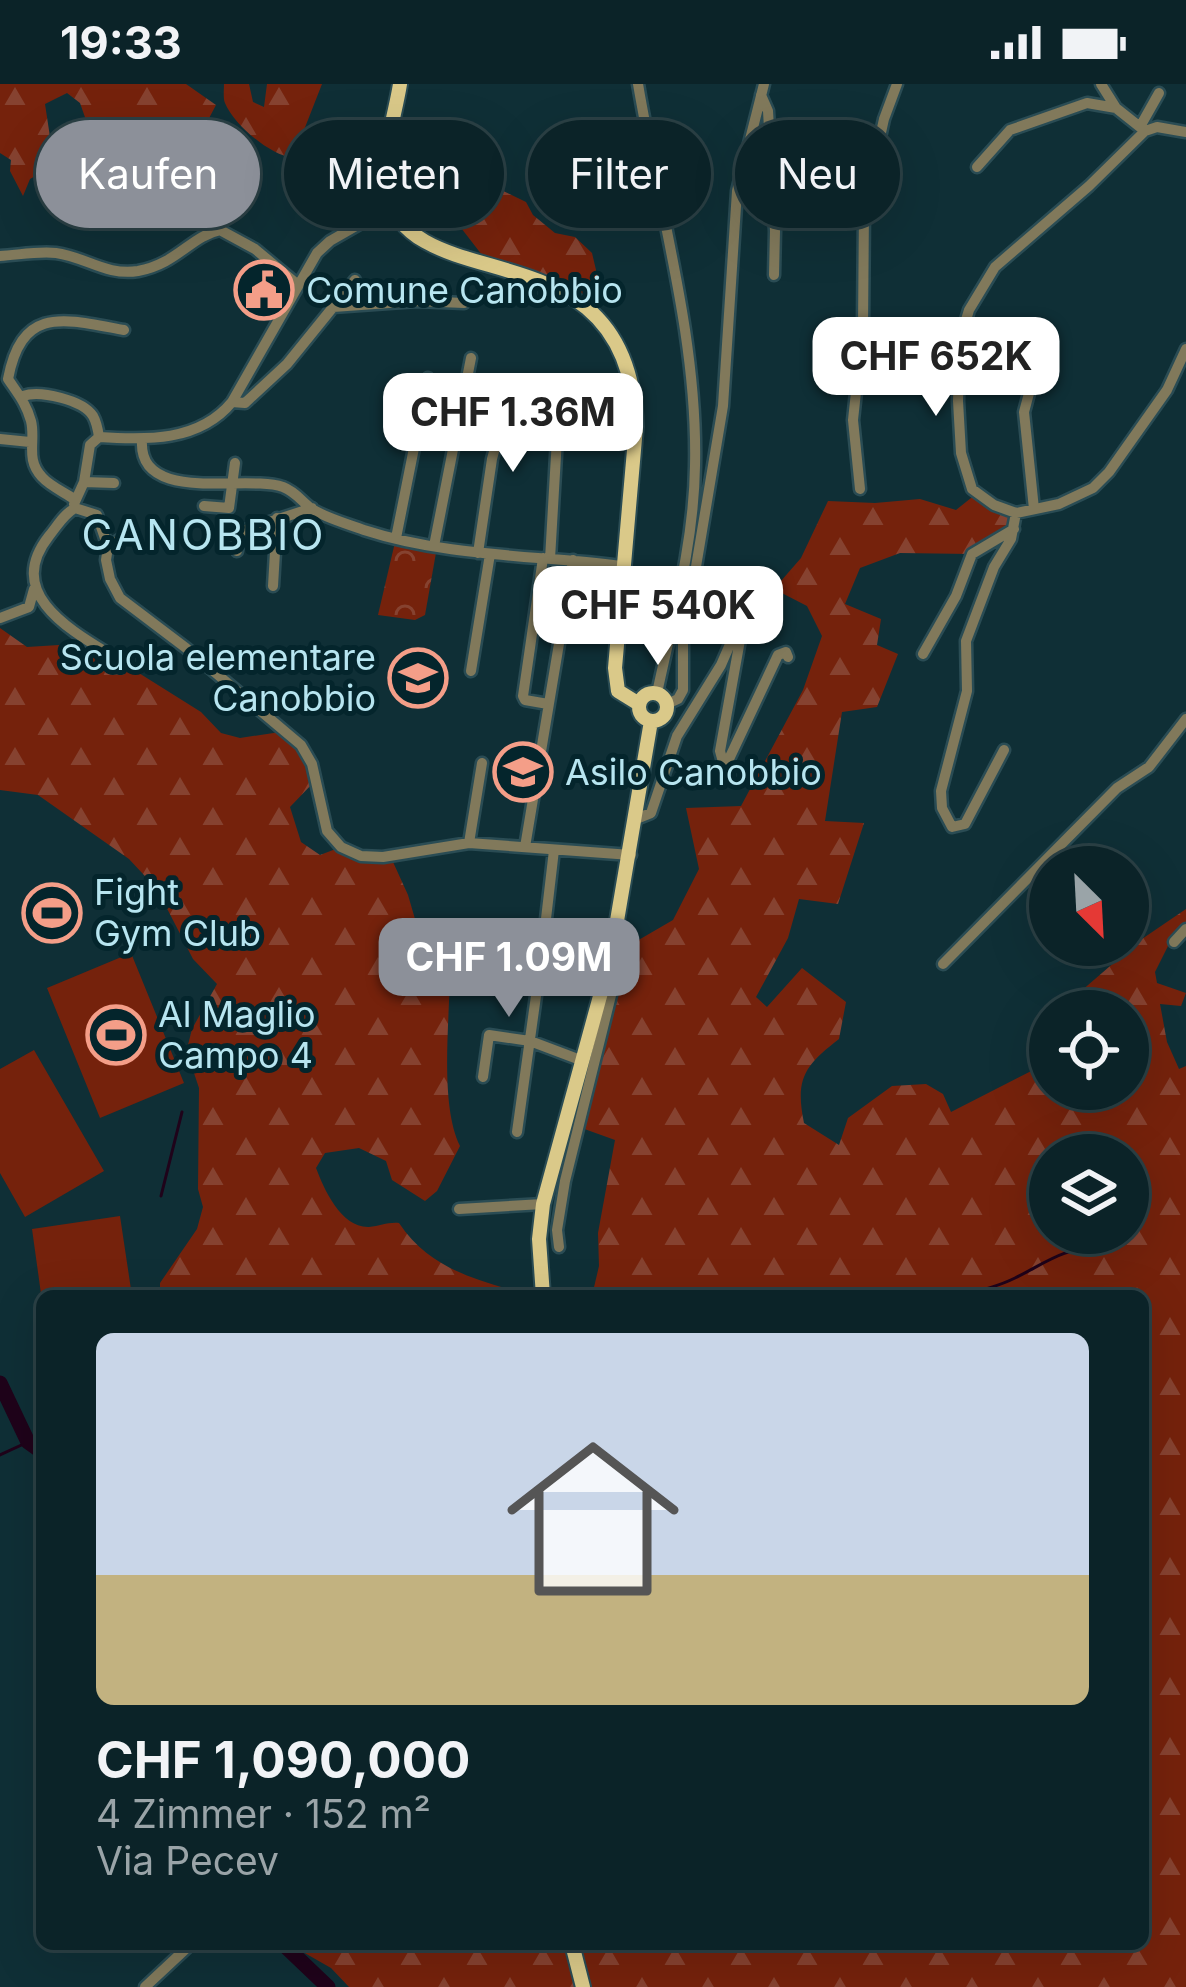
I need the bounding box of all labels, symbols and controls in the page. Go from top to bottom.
text: 19:33 [60,15,182,70]
chip: Kaufen [36,120,260,228]
chip: Mieten [284,120,504,228]
chip: Filter [528,120,711,228]
chip: Neu [735,120,900,228]
public building icon: Comune Canobbio [233,259,295,321]
place label: Comune Canobbio [306,268,623,312]
pin: CHF 652K [812,317,1060,419]
text: CHF 652K [840,332,1032,379]
pin: CHF 1.36M [376,373,650,475]
text: CHF 1.36M [410,388,616,435]
district label: CANOBBIO [82,509,326,560]
pin: CHF 540K [534,566,782,668]
text: CHF 540K [560,581,756,628]
place label: Scuola elementare Canobbio [60,635,376,720]
school or university icon: Scuola elementare Canobbio [387,647,449,709]
school or university icon: Asilo Canobbio [492,741,554,803]
place label: Asilo Canobbio [565,750,822,794]
north arrow [1029,846,1149,966]
map controls [1029,846,1149,1254]
place label: Fight Gym Club [94,870,261,955]
sports icon: Fight Gym Club [21,882,83,944]
pin: CHF 1.09M [372,918,646,1020]
text: CHF 1.09M [406,933,612,980]
button: locate [1029,990,1149,1110]
place label: Al Maglio Campo 4 [158,992,316,1077]
sports icon: Al Maglio Campo 4 [85,1004,147,1066]
button: layers [1029,1134,1149,1254]
icon: home [485,1411,701,1627]
text: CHF 1,090,000 [96,1729,470,1790]
text: 4 Zimmer · 152 m² [96,1790,431,1837]
text: Via Pecev [96,1837,279,1884]

